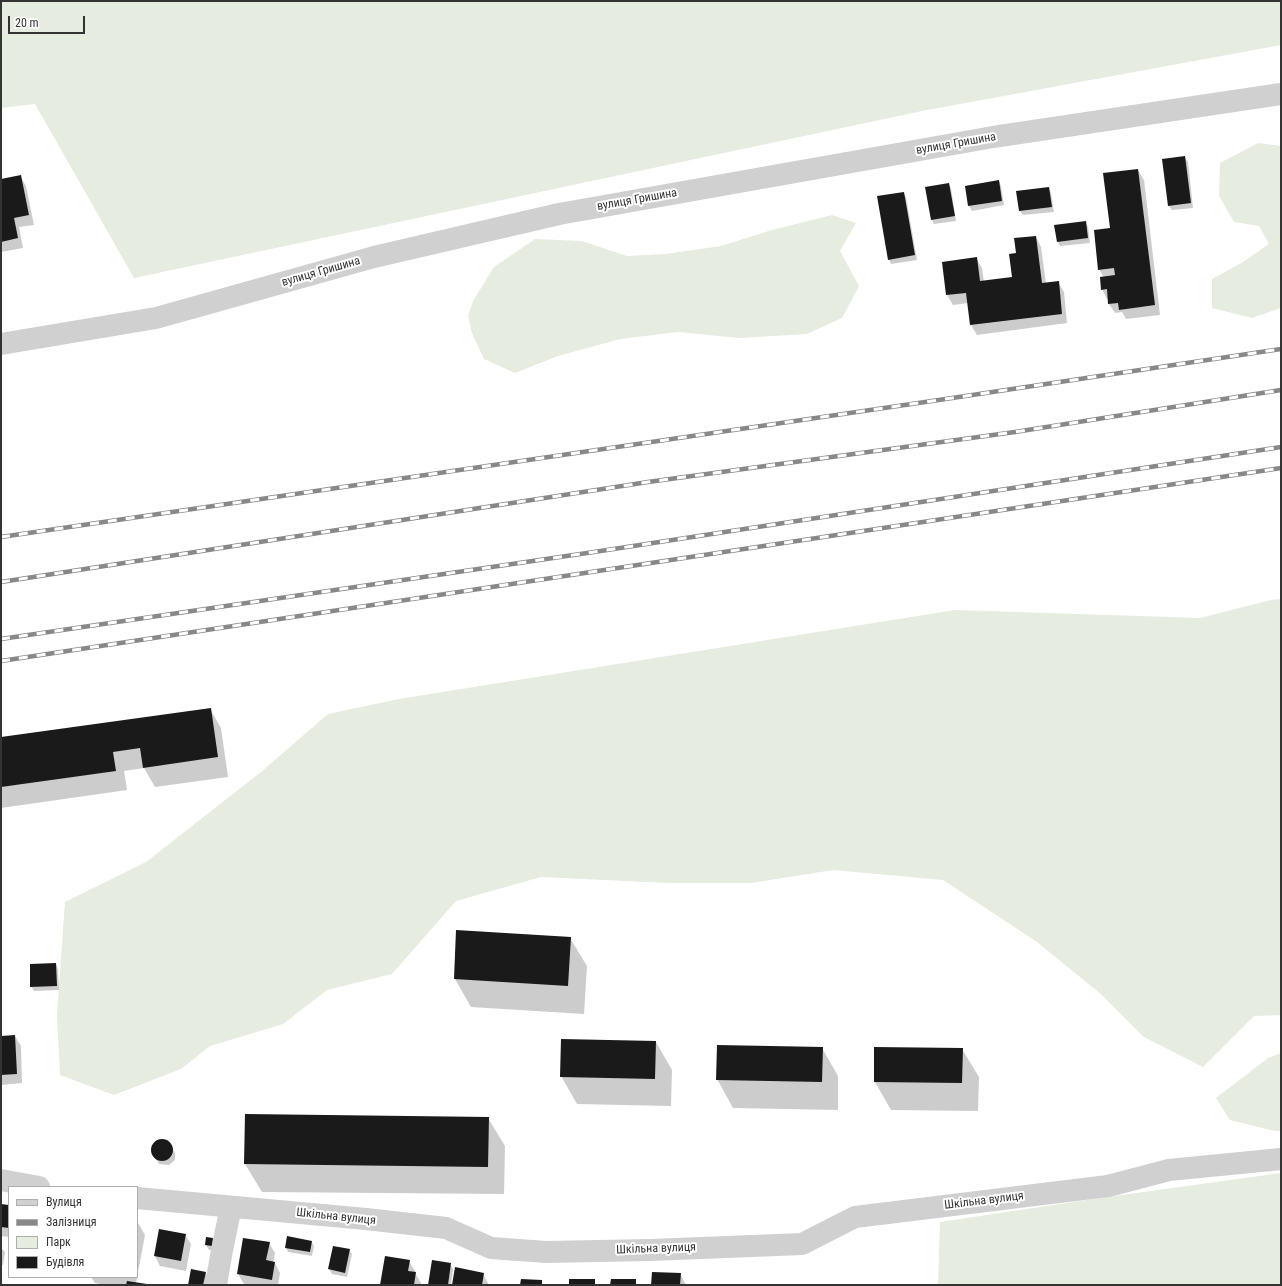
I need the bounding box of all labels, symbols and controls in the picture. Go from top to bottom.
scale bar [10,8,87,34]
text: 20 m [15,16,39,30]
street label: вулиця Гришина [915,130,997,158]
street label: вулиця Гришина [596,186,678,214]
street label: вулиця Гришина [280,254,362,290]
legend [8,1186,138,1278]
street label: Шкільна вулиця [943,1189,1025,1213]
text: Вулиця [46,1195,82,1209]
street label: Шкільна вулиця [296,1206,376,1228]
text: Залізниця [46,1215,97,1229]
text: Парк [46,1235,71,1249]
street label: Шкільна вулиця [616,1240,696,1258]
text: Будівля [46,1255,84,1269]

